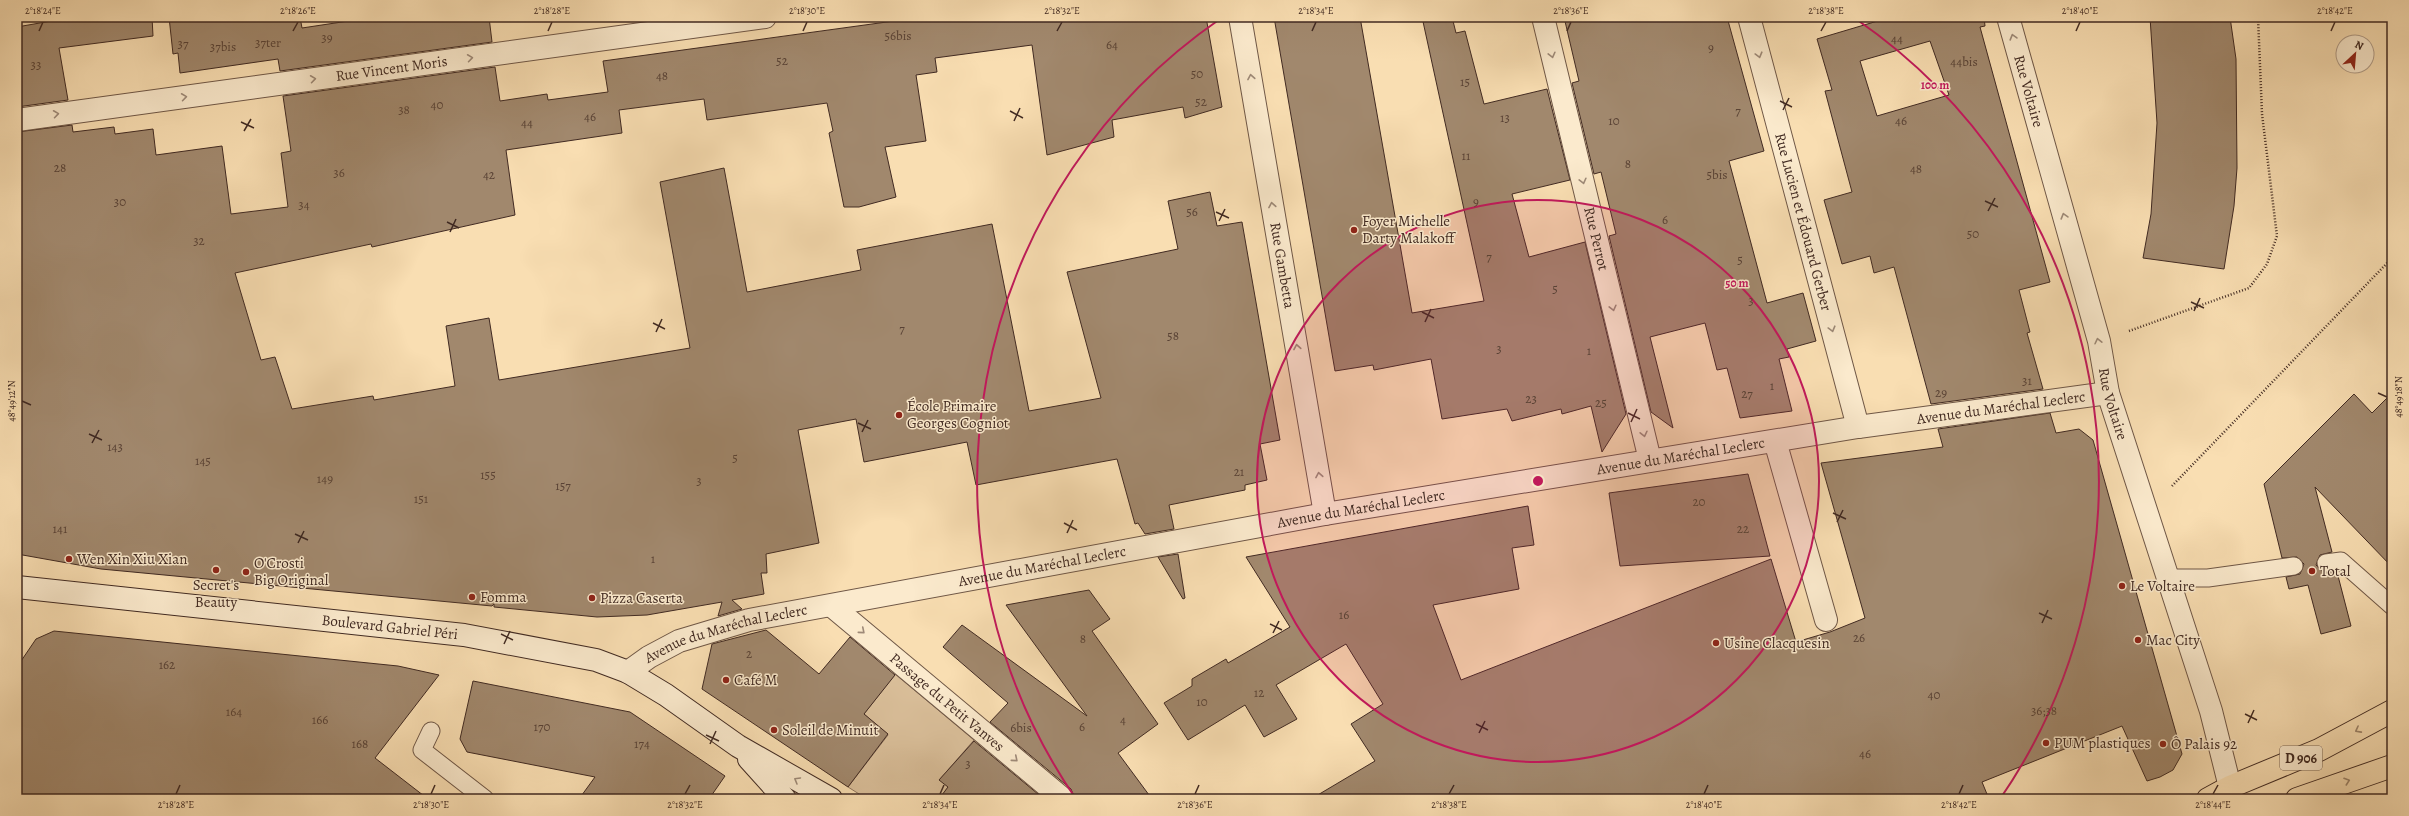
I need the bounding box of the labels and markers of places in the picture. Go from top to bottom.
place label: Foyer Michelle Darty Malakoff [1362,211,1456,248]
marker: Foyer Michelle Darty Malakoff [1349,225,1359,235]
place label: École Primaire Georges Cogniot [907,396,1009,433]
marker: École Primaire Georges Cogniot [894,410,904,420]
centre of rings [1531,474,1545,488]
place label: Wen Xin Xiu Xian [76,549,187,569]
place label: O'Crosti Big Original [254,553,329,590]
marker: Wen Xin Xiu Xian [64,554,74,564]
place label: Total [2320,561,2351,581]
marker: Secret's Beauty [211,565,221,575]
marker: Total [2307,566,2317,576]
marker: O'Crosti Big Original [241,567,251,577]
place label: Secret's Beauty [193,575,239,612]
place label: Le Voltaire [2130,576,2195,596]
marker: Le Voltaire [2117,581,2127,591]
place label: Fomma [480,587,526,607]
place label: Pizza Caserta [600,588,683,608]
marker: Fomma [467,592,477,602]
marker: Pizza Caserta [587,593,597,603]
place label: Mac City [2146,630,2200,650]
place label: Usine Clacquesin [1724,633,1830,653]
marker: Mac City [2133,635,2143,645]
marker: Usine Clacquesin [1711,638,1721,648]
place label: Café M [734,670,777,690]
marker: Café M [721,675,731,685]
place label: Soleil de Minuit [782,720,878,740]
marker: Soleil de Minuit [769,725,779,735]
place label: PUM plastiques [2054,733,2151,753]
place label: Ô Palais 92 [2171,734,2237,754]
marker: PUM plastiques [2041,738,2051,748]
marker: Ô Palais 92 [2158,739,2168,749]

